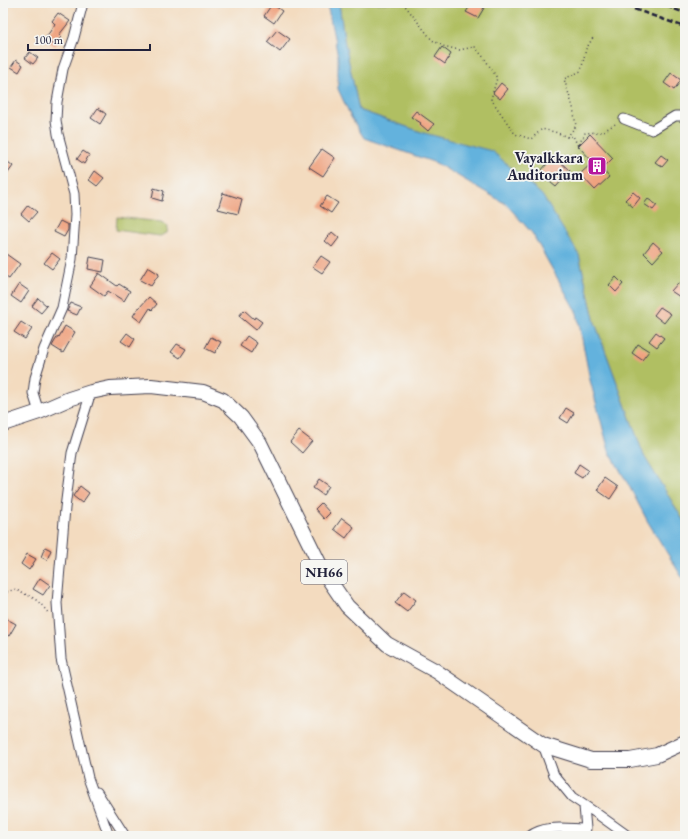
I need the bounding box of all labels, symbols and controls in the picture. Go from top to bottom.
scale bar [28,26,150,52]
text: 100 m [34,32,64,48]
place label: Vayalkkara Auditorium [506,148,583,184]
building icon: Vayalkkara Auditorium [586,155,608,177]
road number: NH66 [301,560,347,584]

